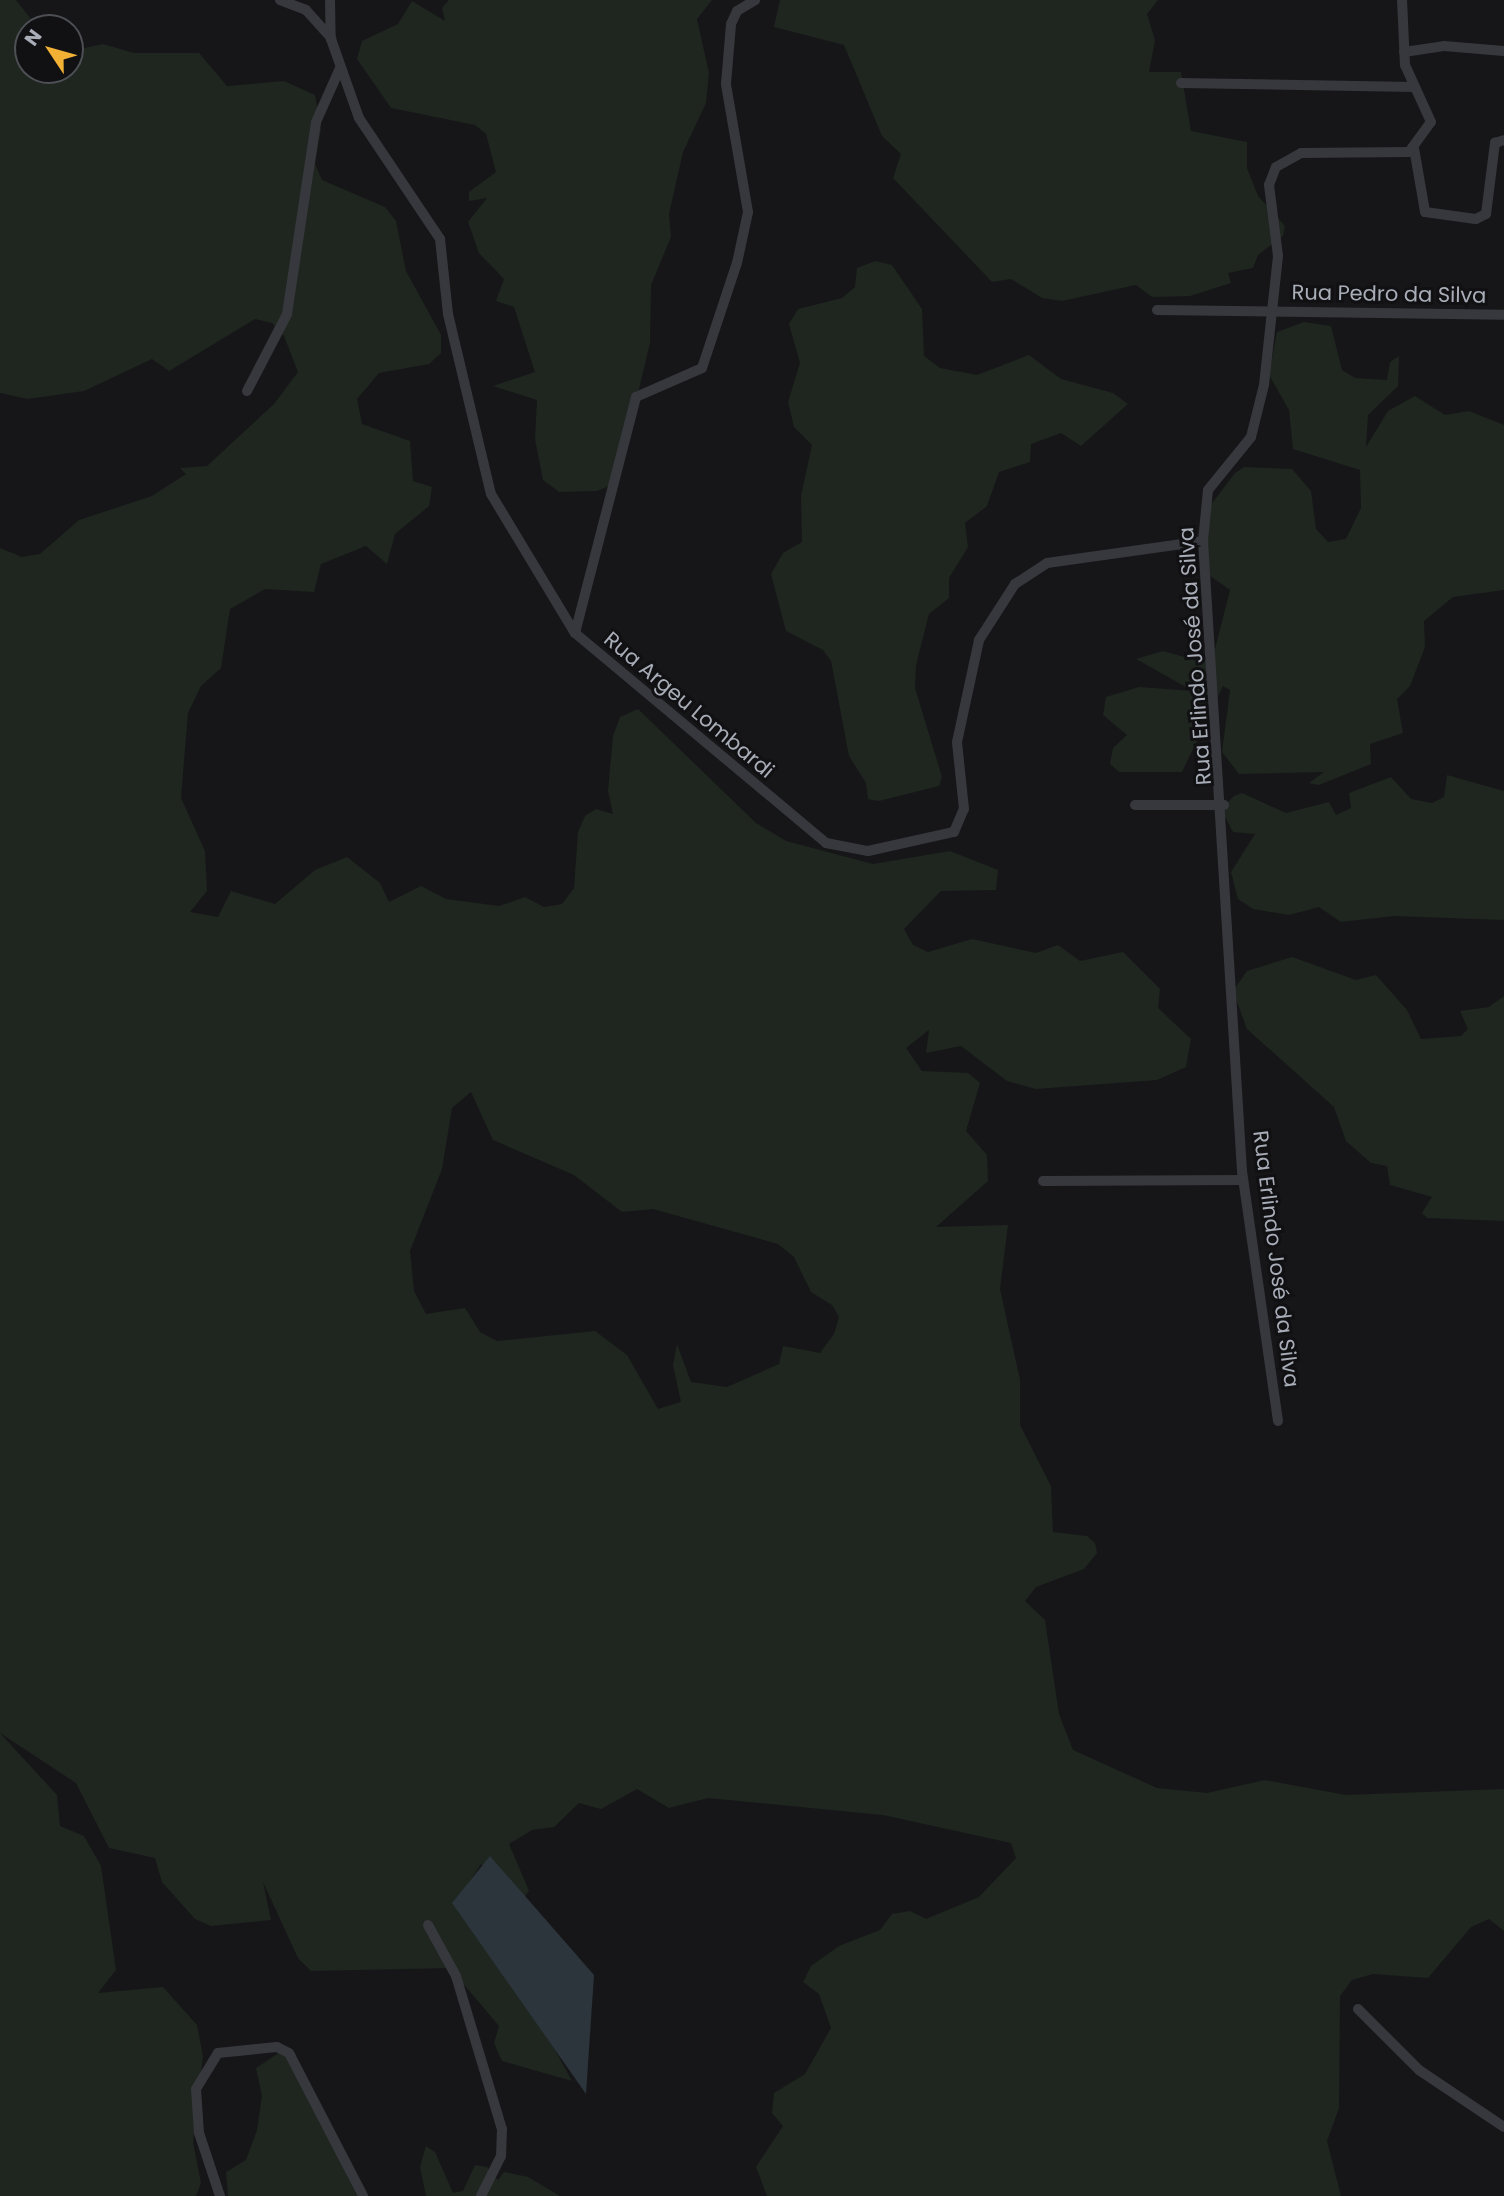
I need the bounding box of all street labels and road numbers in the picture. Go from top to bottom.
street label: Rua Pedro da Silva [1291,280,1487,308]
street label: Rua Erlindo José da Silva [1173,526,1217,786]
street label: Rua Argeu Lombardi [599,627,779,783]
street label: Rua Erlindo José da Silva [1248,1129,1304,1389]

